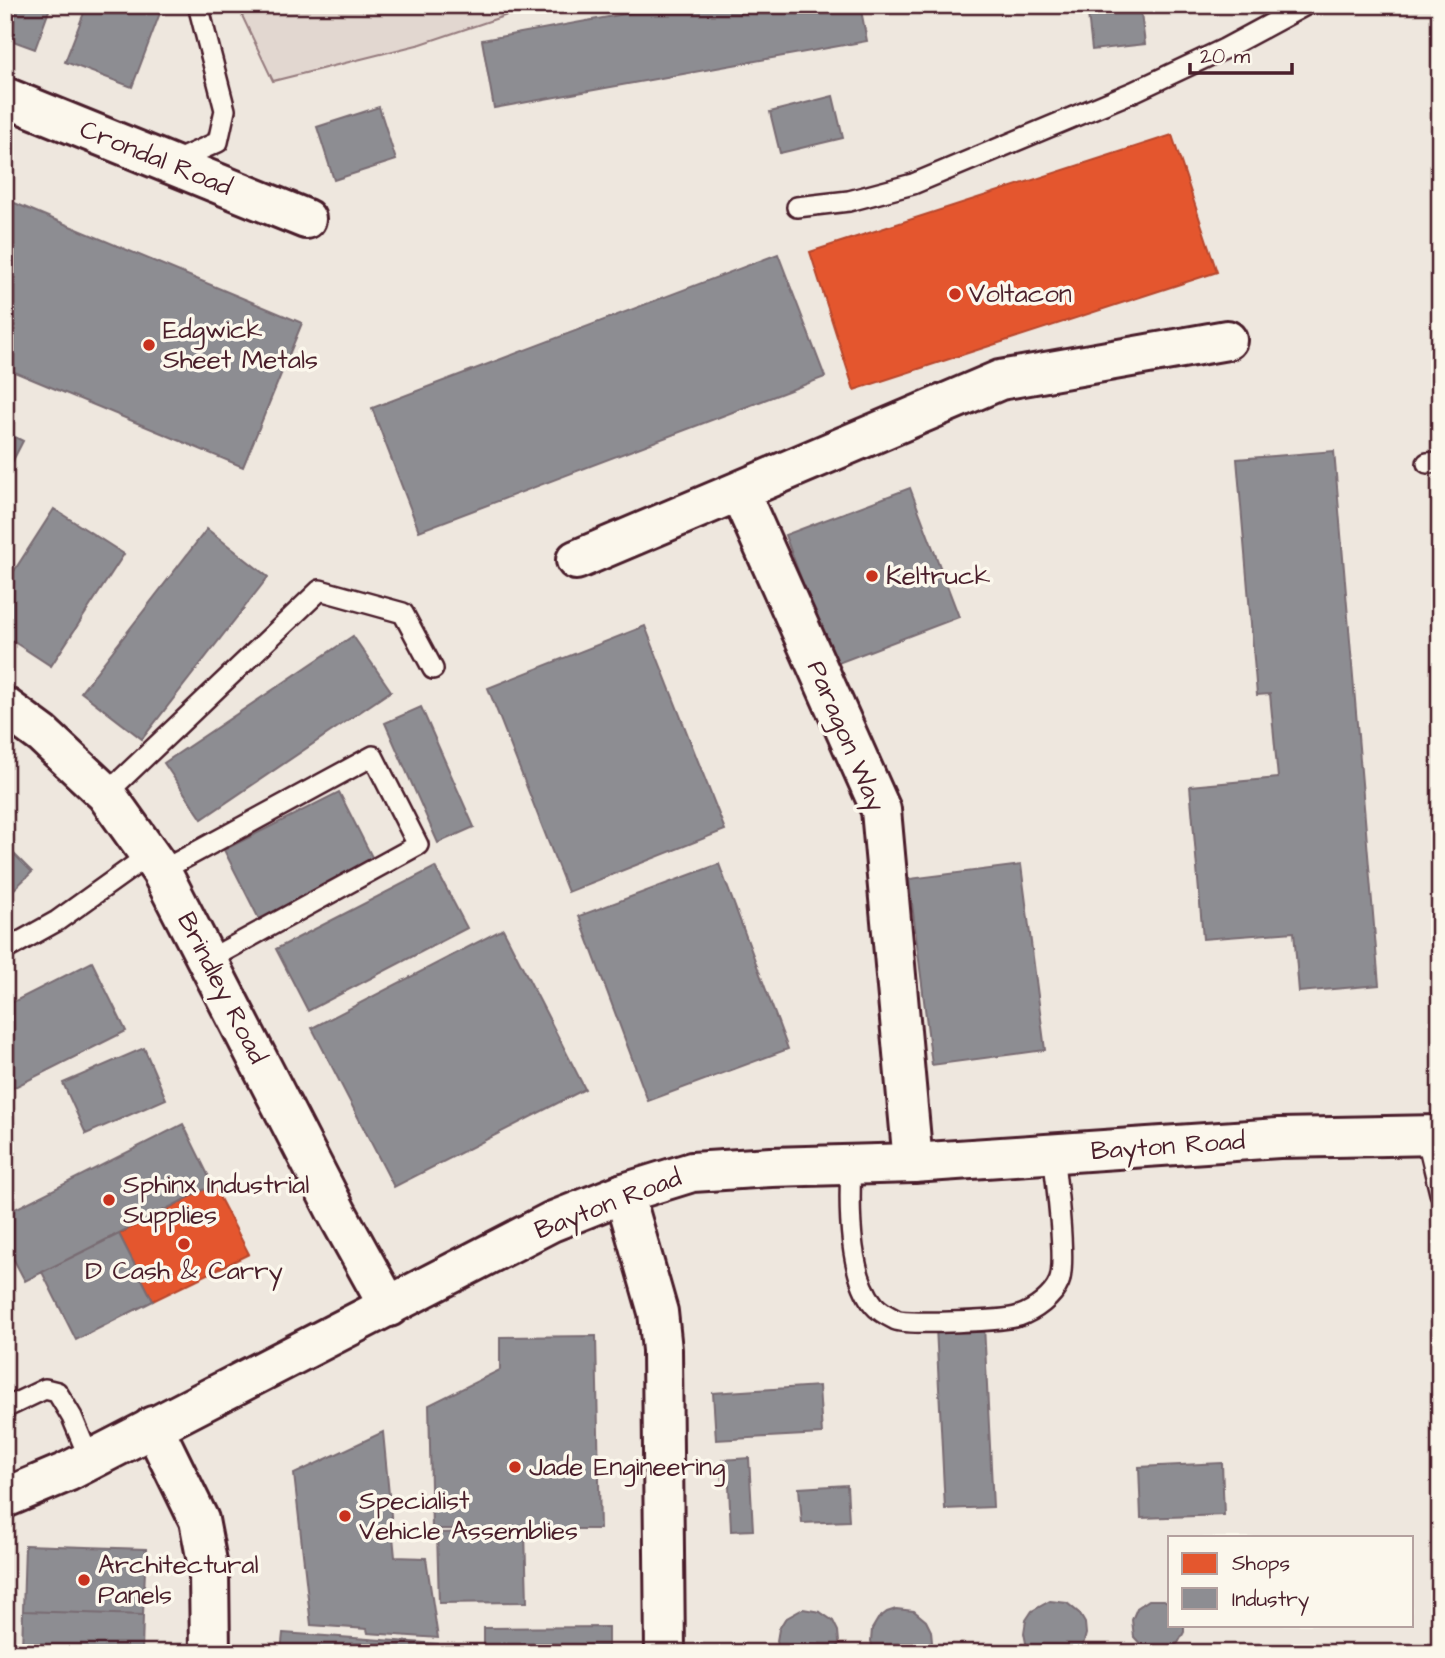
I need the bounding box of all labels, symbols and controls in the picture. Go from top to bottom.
scale bar [1190,32,1291,76]
text: 20 m [1200,42,1251,71]
street label: Crondal Road [75,111,237,205]
place label: Voltacon [969,276,1072,312]
marker: Voltacon [947,286,963,302]
place label: Edgwick Sheet Metals [163,312,318,378]
marker: Edgwick Sheet Metals [141,337,157,353]
place label: Keltruck [886,558,990,594]
marker: Keltruck [864,568,880,584]
street label: Paragon Way [796,655,894,818]
street label: Brindley Road [167,906,276,1071]
street label: Bayton Road [1090,1123,1246,1171]
street label: Bayton Road [530,1160,687,1250]
place label: Sphinx Industrial Supplies [123,1167,309,1233]
marker: Sphinx Industrial Supplies [101,1192,117,1208]
marker: D Cash & Carry [176,1236,192,1252]
place label: D Cash & Carry [85,1253,283,1291]
place label: Jade Engineering [529,1449,725,1487]
marker: Jade Engineering [507,1459,523,1475]
place label: Specialist Vehicle Assemblies [359,1483,578,1549]
marker: Specialist Vehicle Assemblies [337,1508,353,1524]
legend [1168,1536,1414,1626]
place label: Architectural Panels [98,1547,259,1613]
text: Shops [1232,1549,1290,1579]
marker: Architectural Panels [76,1572,92,1588]
text: Industry [1232,1585,1310,1616]

